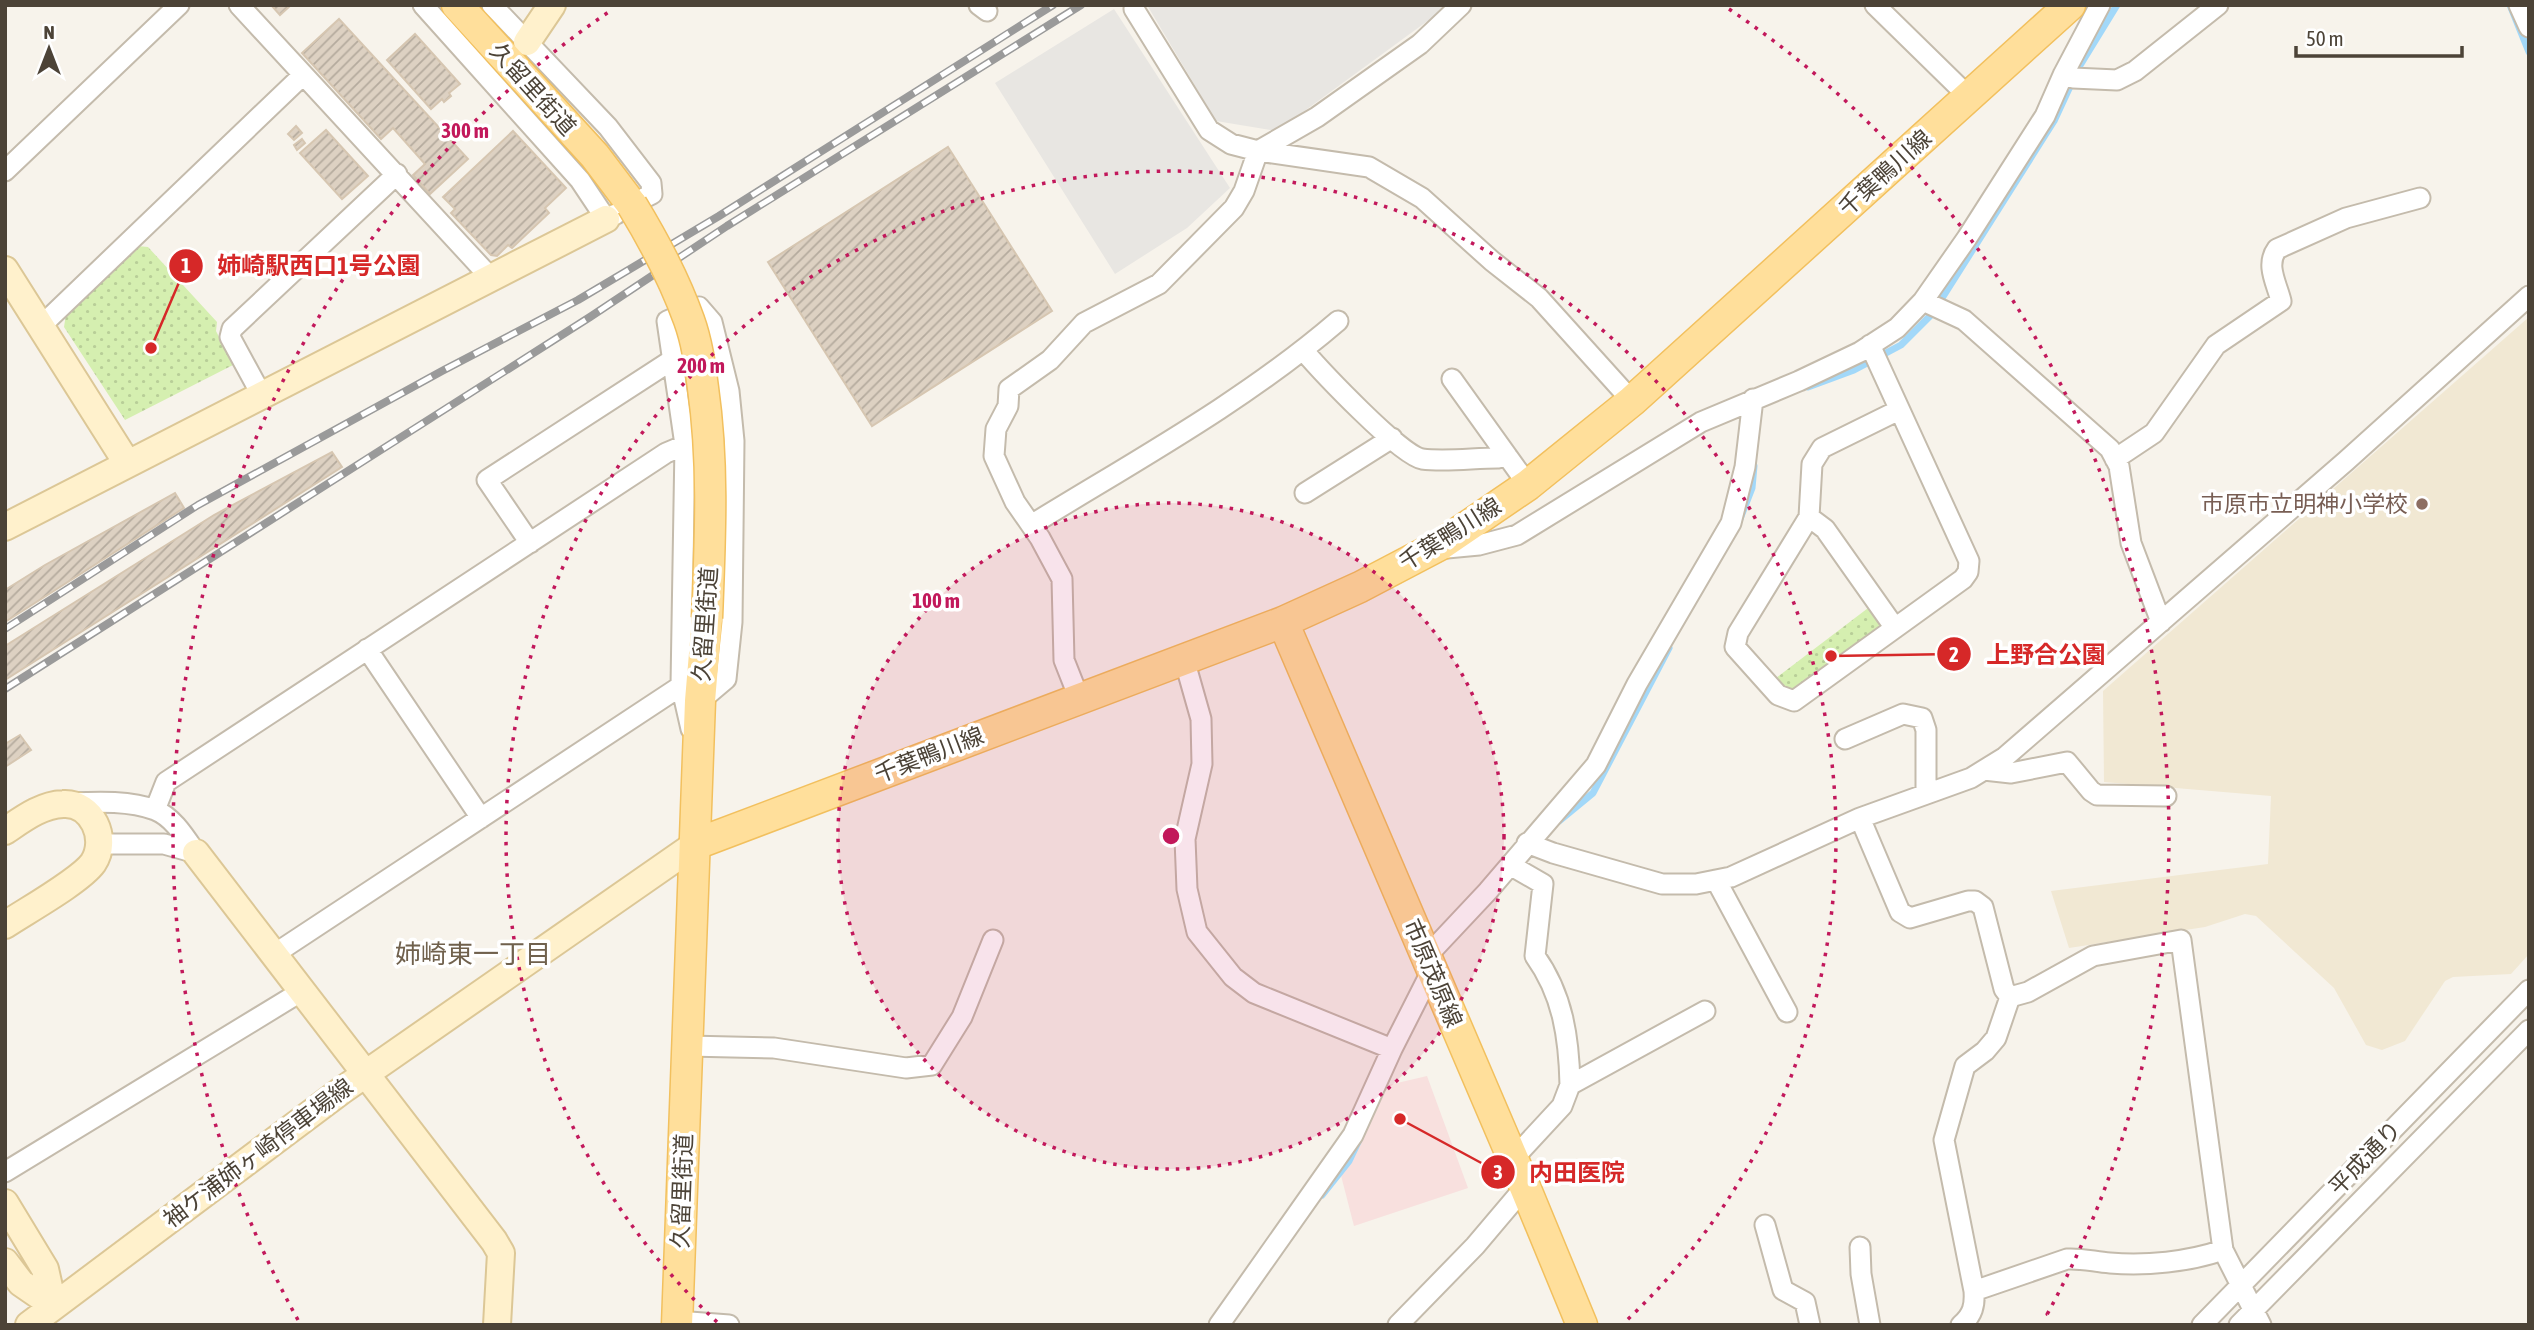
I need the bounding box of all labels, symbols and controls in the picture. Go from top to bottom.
north arrow [14,14,84,84]
scale bar [2296,14,2462,58]
text: N [43,21,55,43]
text: 50 m [2306,26,2344,50]
street label: 久留里街道 [485,38,581,140]
text: 300 m [441,118,489,142]
street label: 千葉鴨川線 [1834,125,1936,221]
callout: 姉崎駅西口1号公園 [168,244,434,289]
text: 姉崎駅西口1号公園 [217,252,421,279]
text: 1 [181,253,191,277]
text: 200 m [677,353,725,377]
place label: 市原市立明神小学校 [2201,491,2408,517]
street label: 千葉鴨川線 [1394,493,1506,575]
marker: 市原市立明神小学校 [2414,496,2430,512]
street label: 久留里街道 [688,566,722,682]
text: 100 m [912,588,960,612]
callout: 上野合公園 [1937,632,2120,677]
text: 上野合公園 [1986,641,2106,668]
text: 2 [1949,642,1959,666]
street label: 千葉鴨川線 [871,722,987,788]
centre of rings [1159,824,1183,848]
street label: 市原茂原線 [1399,915,1467,1031]
district label: 姉崎東一丁目 [395,939,551,969]
street label: 袖ケ浦姉ヶ崎停車場線 [158,1073,358,1233]
street label: 平成通り [2324,1116,2406,1200]
street label: 久留里街道 [667,1133,697,1249]
callout: 内田医院 [1480,1150,1639,1195]
text: 内田医院 [1529,1159,1625,1186]
text: 3 [1493,1160,1503,1184]

